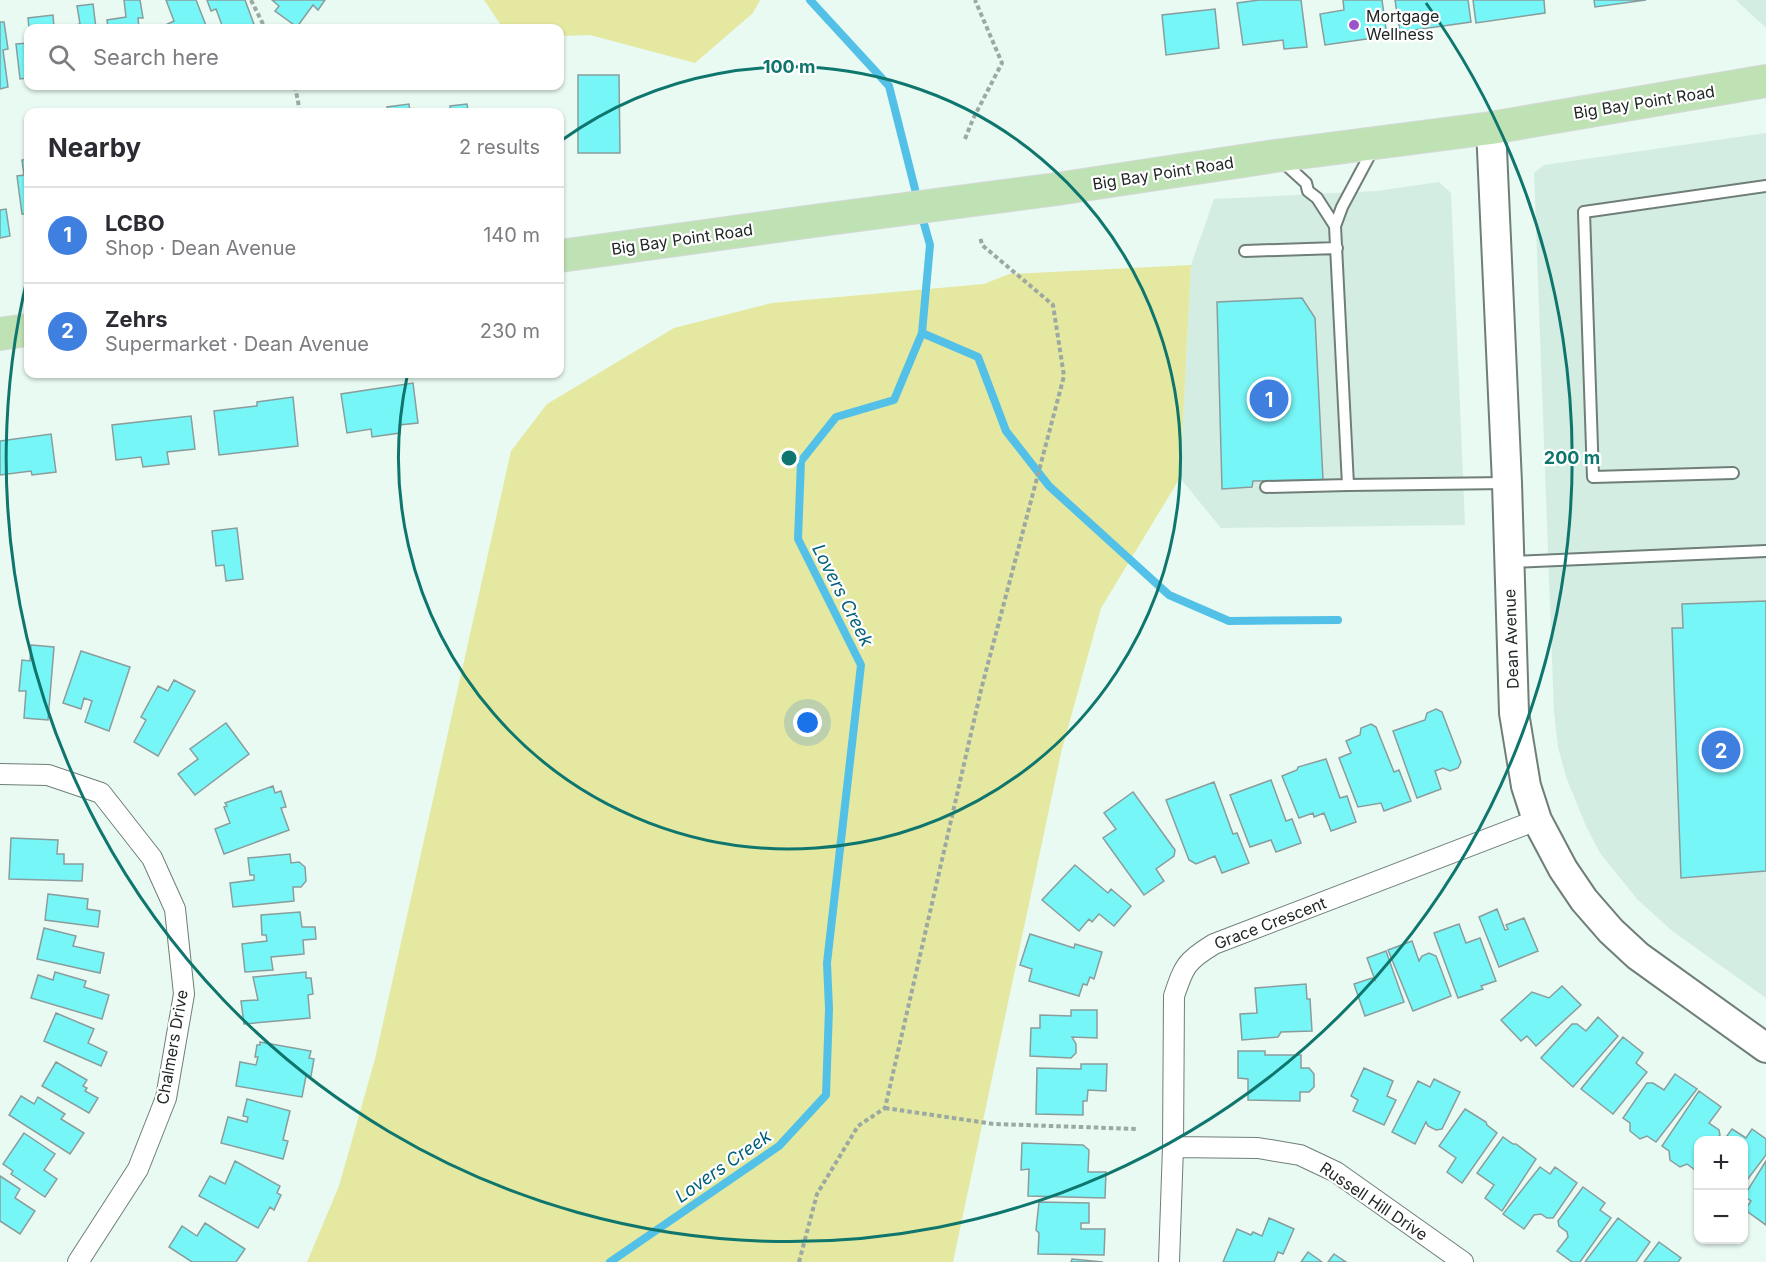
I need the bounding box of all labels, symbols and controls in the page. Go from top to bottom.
place label: Mortgage Wellness [1366,6,1439,44]
marker: Mortgage Wellness [1347,18,1361,32]
search box [24,24,564,90]
icon: search [45,41,78,74]
text: Search here [93,44,219,70]
text: 100 m [763,56,815,77]
street label: Big Bay Point Road [1572,81,1716,123]
text: Nearby [48,132,141,163]
text: 2 results [459,135,540,159]
street label: Big Bay Point Road [1091,152,1235,194]
text: LCBO [105,210,165,236]
street label: Big Bay Point Road [610,219,754,259]
text: 1 [63,223,72,247]
text: 140 m [483,223,540,247]
text: Shop · Dean Avenue [105,236,296,260]
text: Zehrs [105,306,168,332]
text: 2 [61,319,74,343]
text: 230 m [480,319,540,343]
text: Supermarket · Dean Avenue [105,332,369,356]
pin: 1 [1250,376,1288,422]
text: 200 m [1544,447,1600,468]
centre of rings [779,448,799,468]
water label: Lovers Creek [808,540,878,651]
street label: Dean Avenue [1499,589,1523,689]
your location [793,708,822,737]
pin: 2 [1702,728,1740,772]
street label: Grace Crescent [1211,892,1329,954]
street label: Chalmers Drive [152,988,192,1106]
water label: Lovers Creek [671,1125,776,1207]
map controls [1694,1136,1748,1244]
button: + [1694,1136,1748,1190]
street label: Russell Hill Drive [1316,1157,1432,1245]
button: − [1694,1190,1748,1244]

